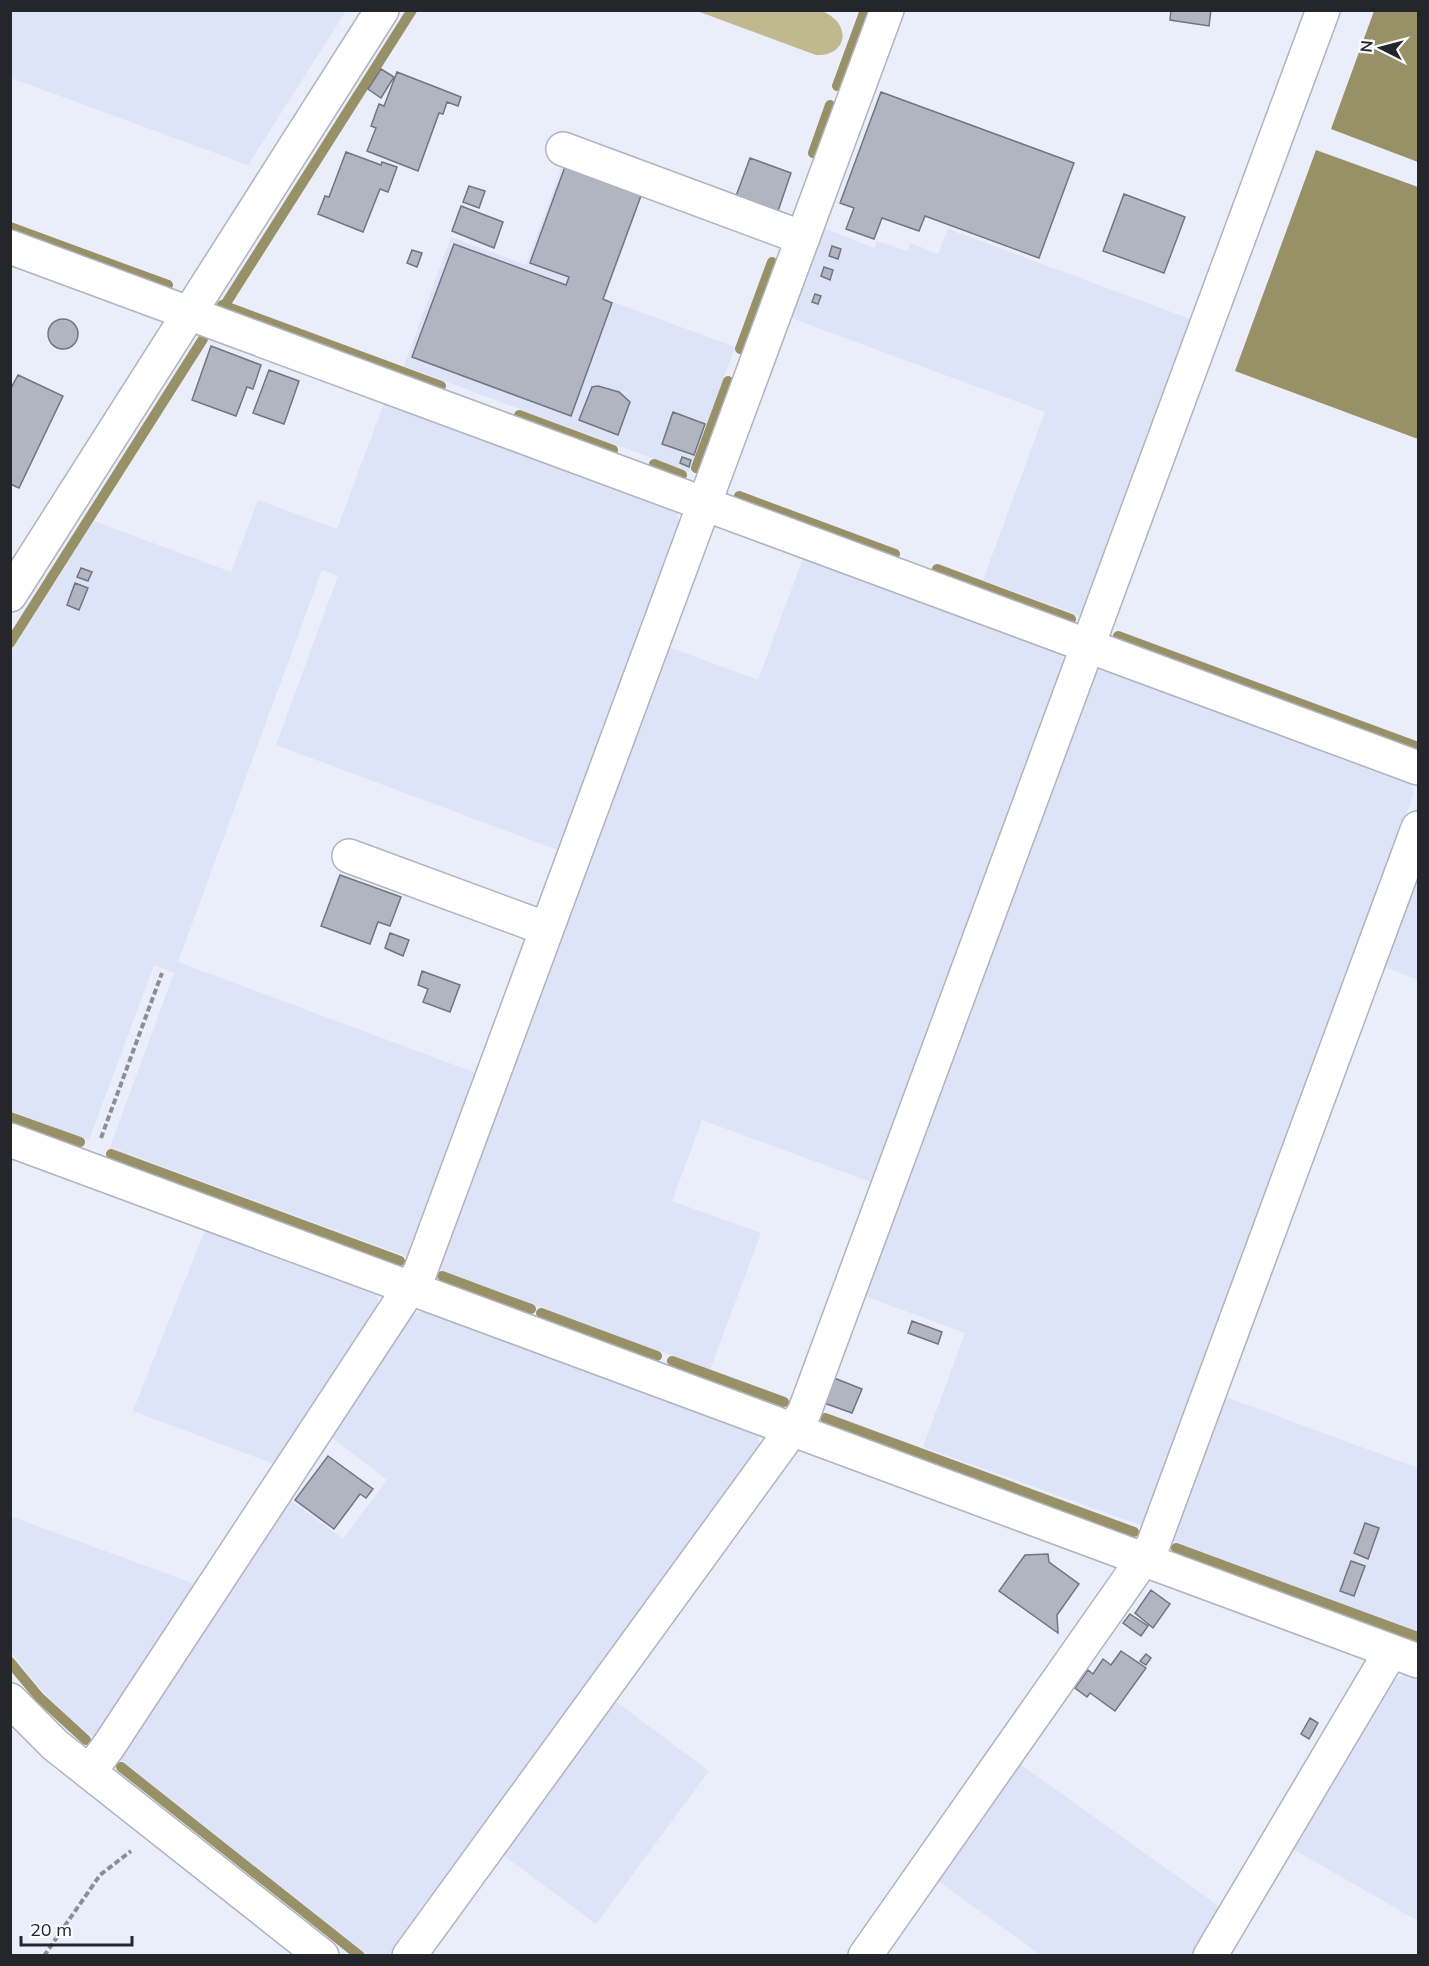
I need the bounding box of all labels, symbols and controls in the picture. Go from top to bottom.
north arrow [1351,18,1411,78]
text: N [1356,39,1377,53]
scale bar [21,1909,132,1947]
text: 20 m [30,1918,72,1941]

